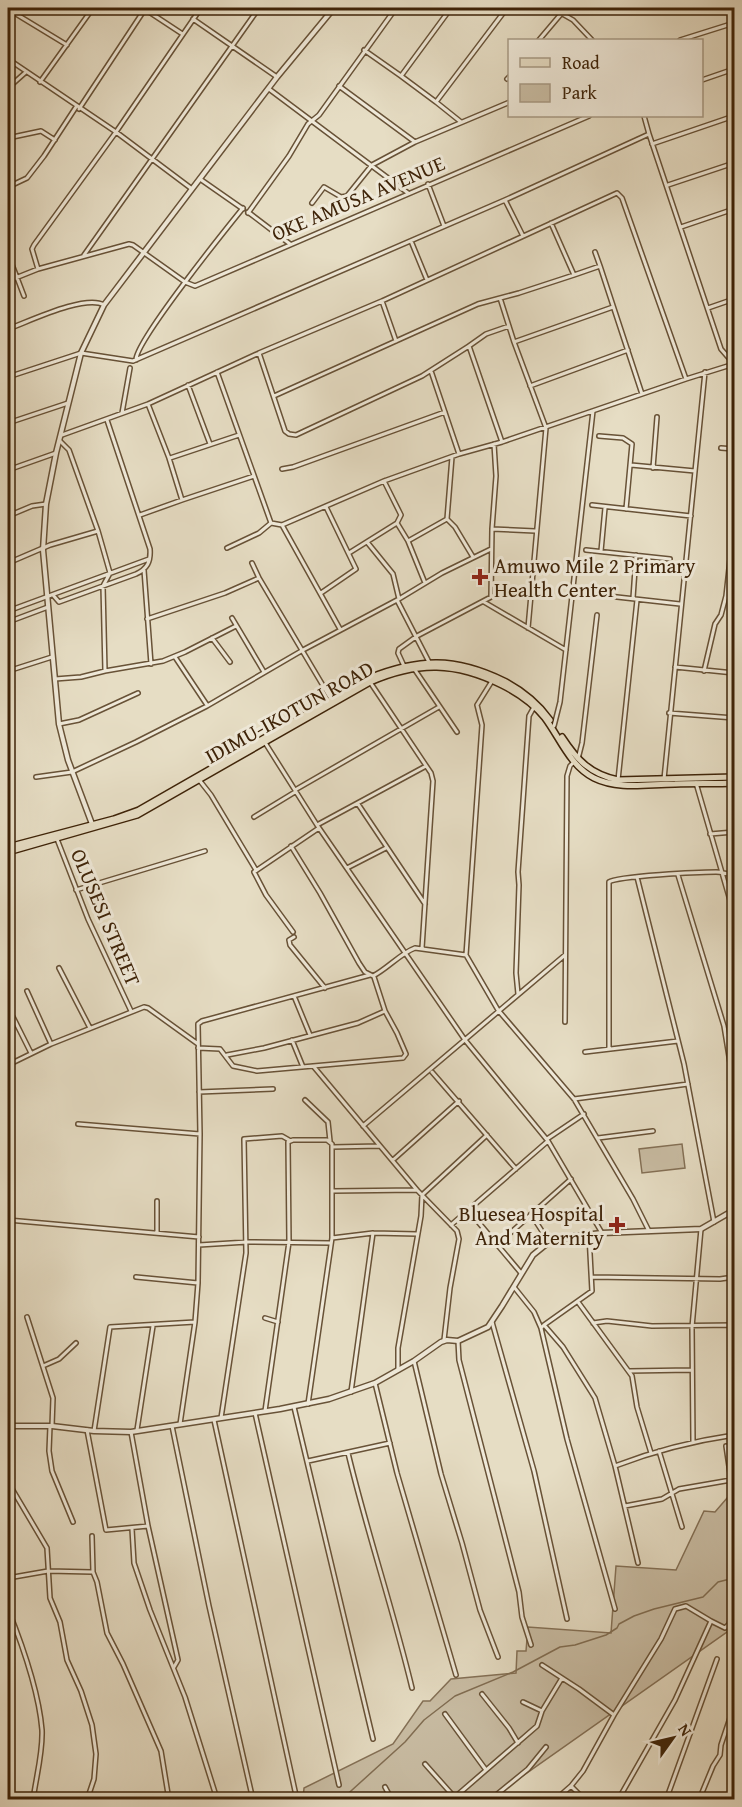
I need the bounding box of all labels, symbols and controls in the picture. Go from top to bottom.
legend [508,39,703,117]
text: Road [562,49,600,76]
text: Park [562,79,598,106]
street label: OKE AMUSA AVENUE [267,147,450,249]
place label: Amuwo Mile 2 Primary Health Center [494,550,696,605]
marker: Amuwo Mile 2 Primary Health Center [471,568,489,586]
street label: IDIMU-IKOTUN ROAD [199,653,379,771]
street label: OLUSESI STREET [63,844,149,991]
place label: Bluesea Hospital And Maternity [459,1198,605,1253]
marker: Bluesea Hospital And Maternity [608,1216,626,1234]
north arrow [643,1708,703,1768]
text: N [672,1718,699,1741]

